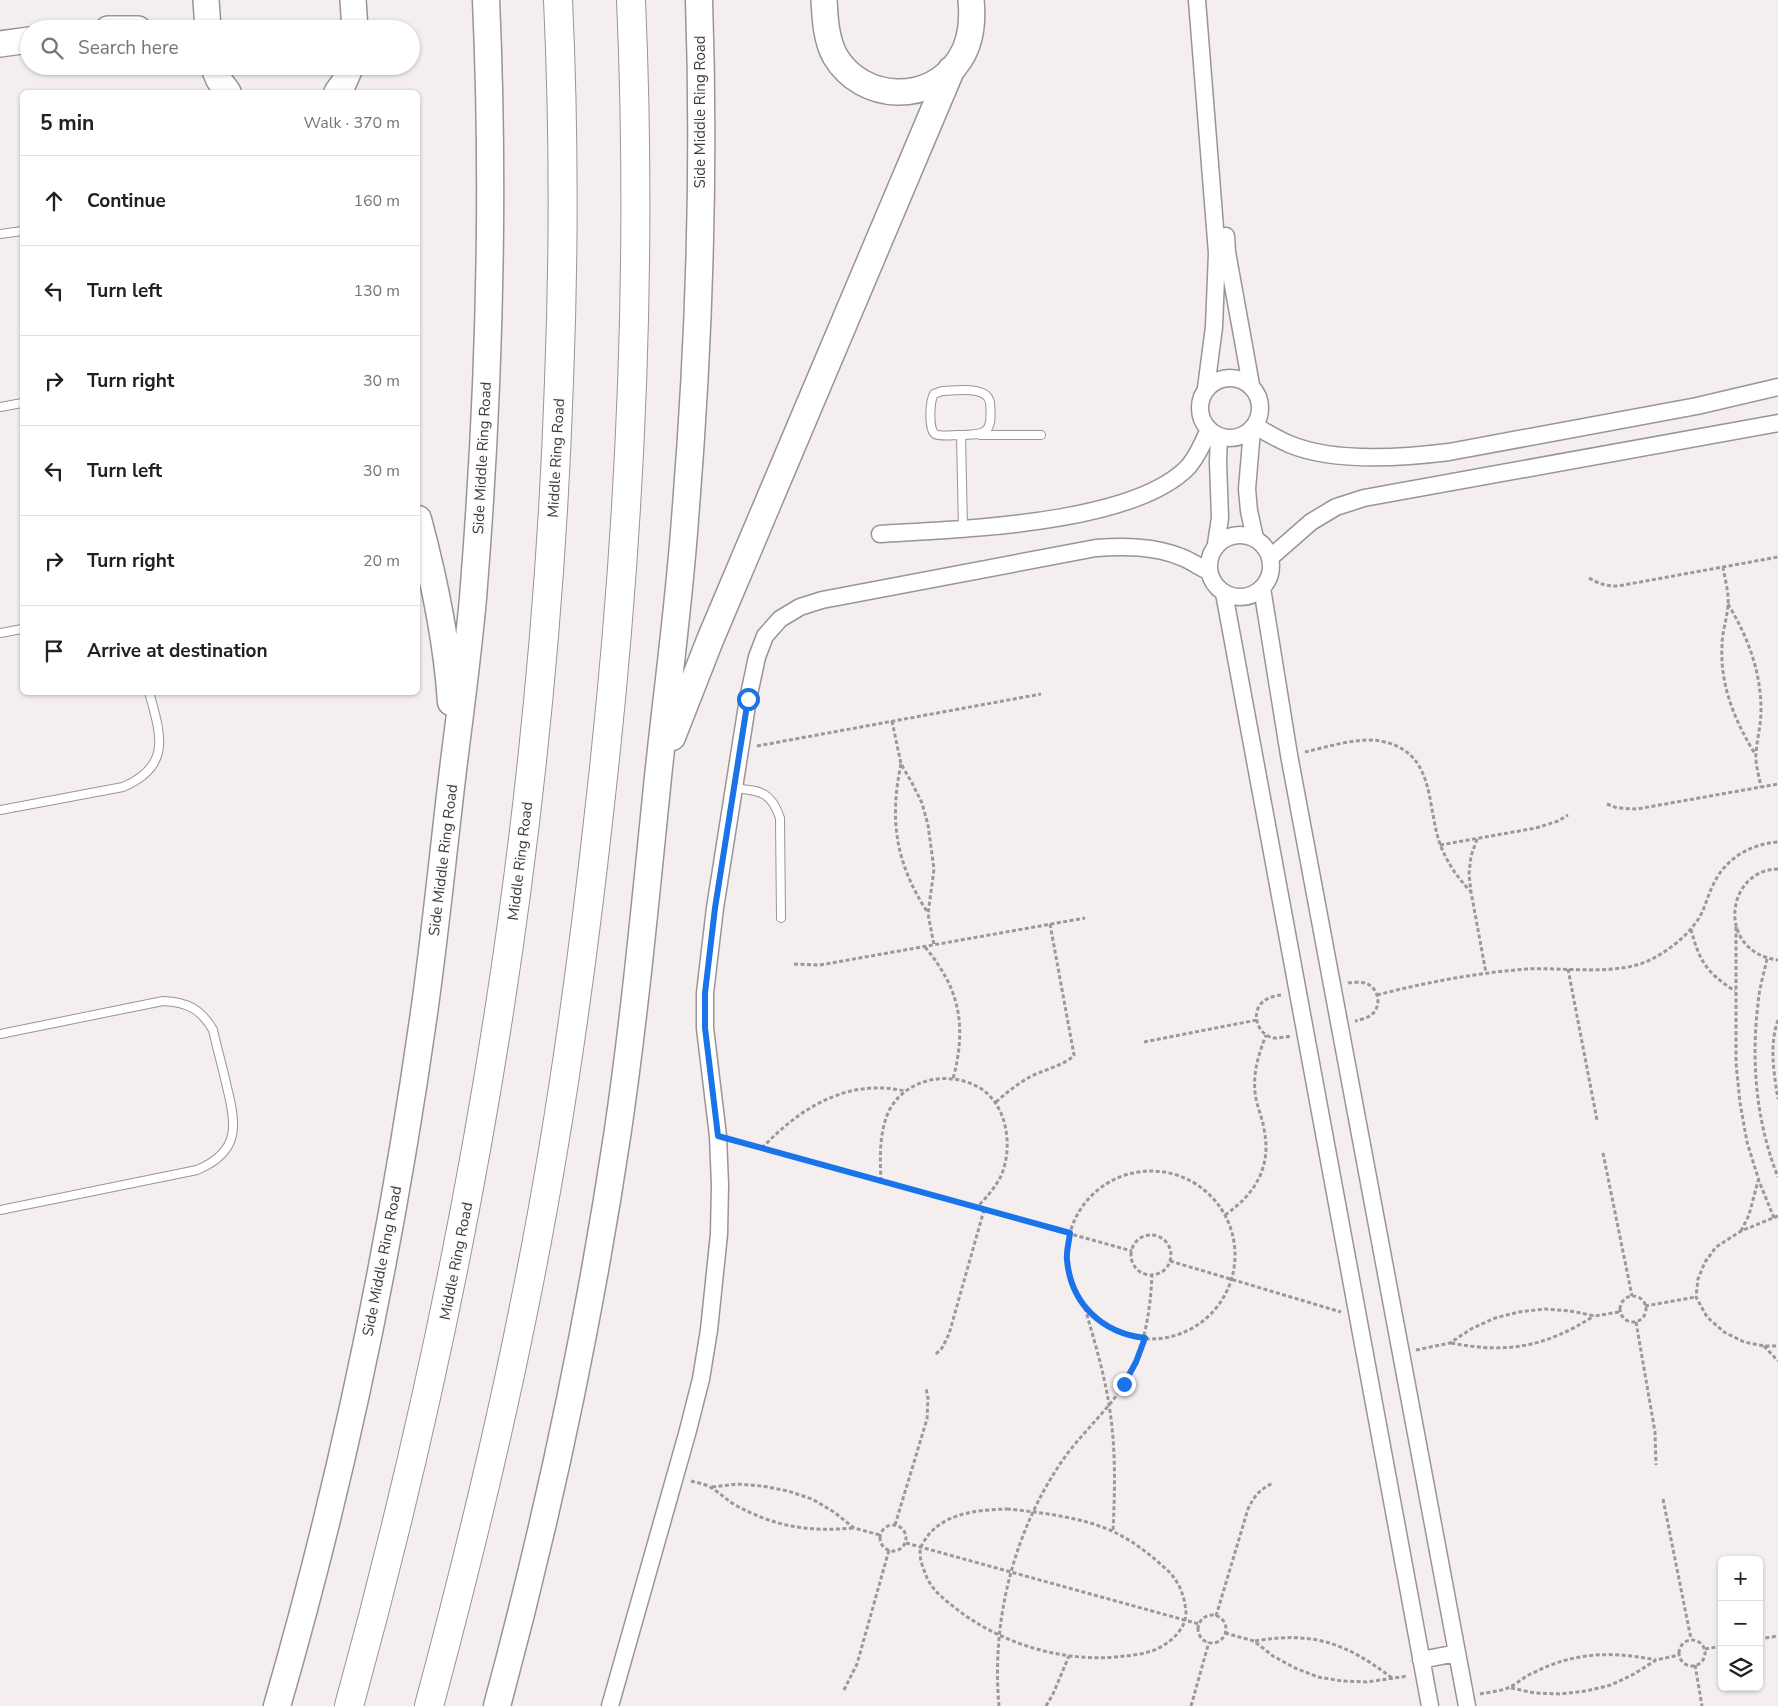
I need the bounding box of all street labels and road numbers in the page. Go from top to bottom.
street label: Side Middle Ring Road [690,36,710,188]
street label: Side Middle Ring Road [468,381,496,535]
street label: Middle Ring Road [543,398,569,518]
street label: Side Middle Ring Road [424,783,462,937]
street label: Middle Ring Road [503,800,537,922]
street label: Side Middle Ring Road [358,1184,406,1338]
street label: Middle Ring Road [435,1200,477,1322]

